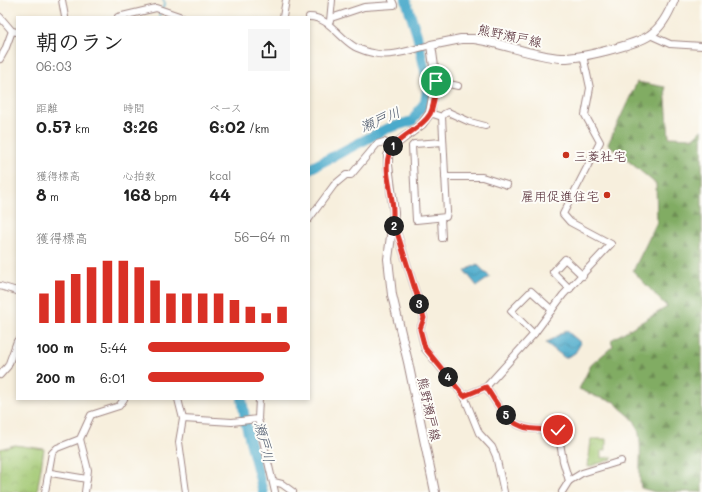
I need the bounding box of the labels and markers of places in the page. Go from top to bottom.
pin [419,64,453,98]
pin: 1 [383,136,403,156]
place label: 三菱社宅 [574,147,626,164]
marker: 三菱社宅 [561,150,571,160]
place label: 雇用促進住宅 [521,187,599,204]
marker: 雇用促進住宅 [602,190,612,200]
pin: 2 [384,216,404,236]
pin: 3 [409,294,429,314]
pin: 4 [438,367,458,387]
pin: 5 [496,405,516,425]
pin [541,413,575,447]

